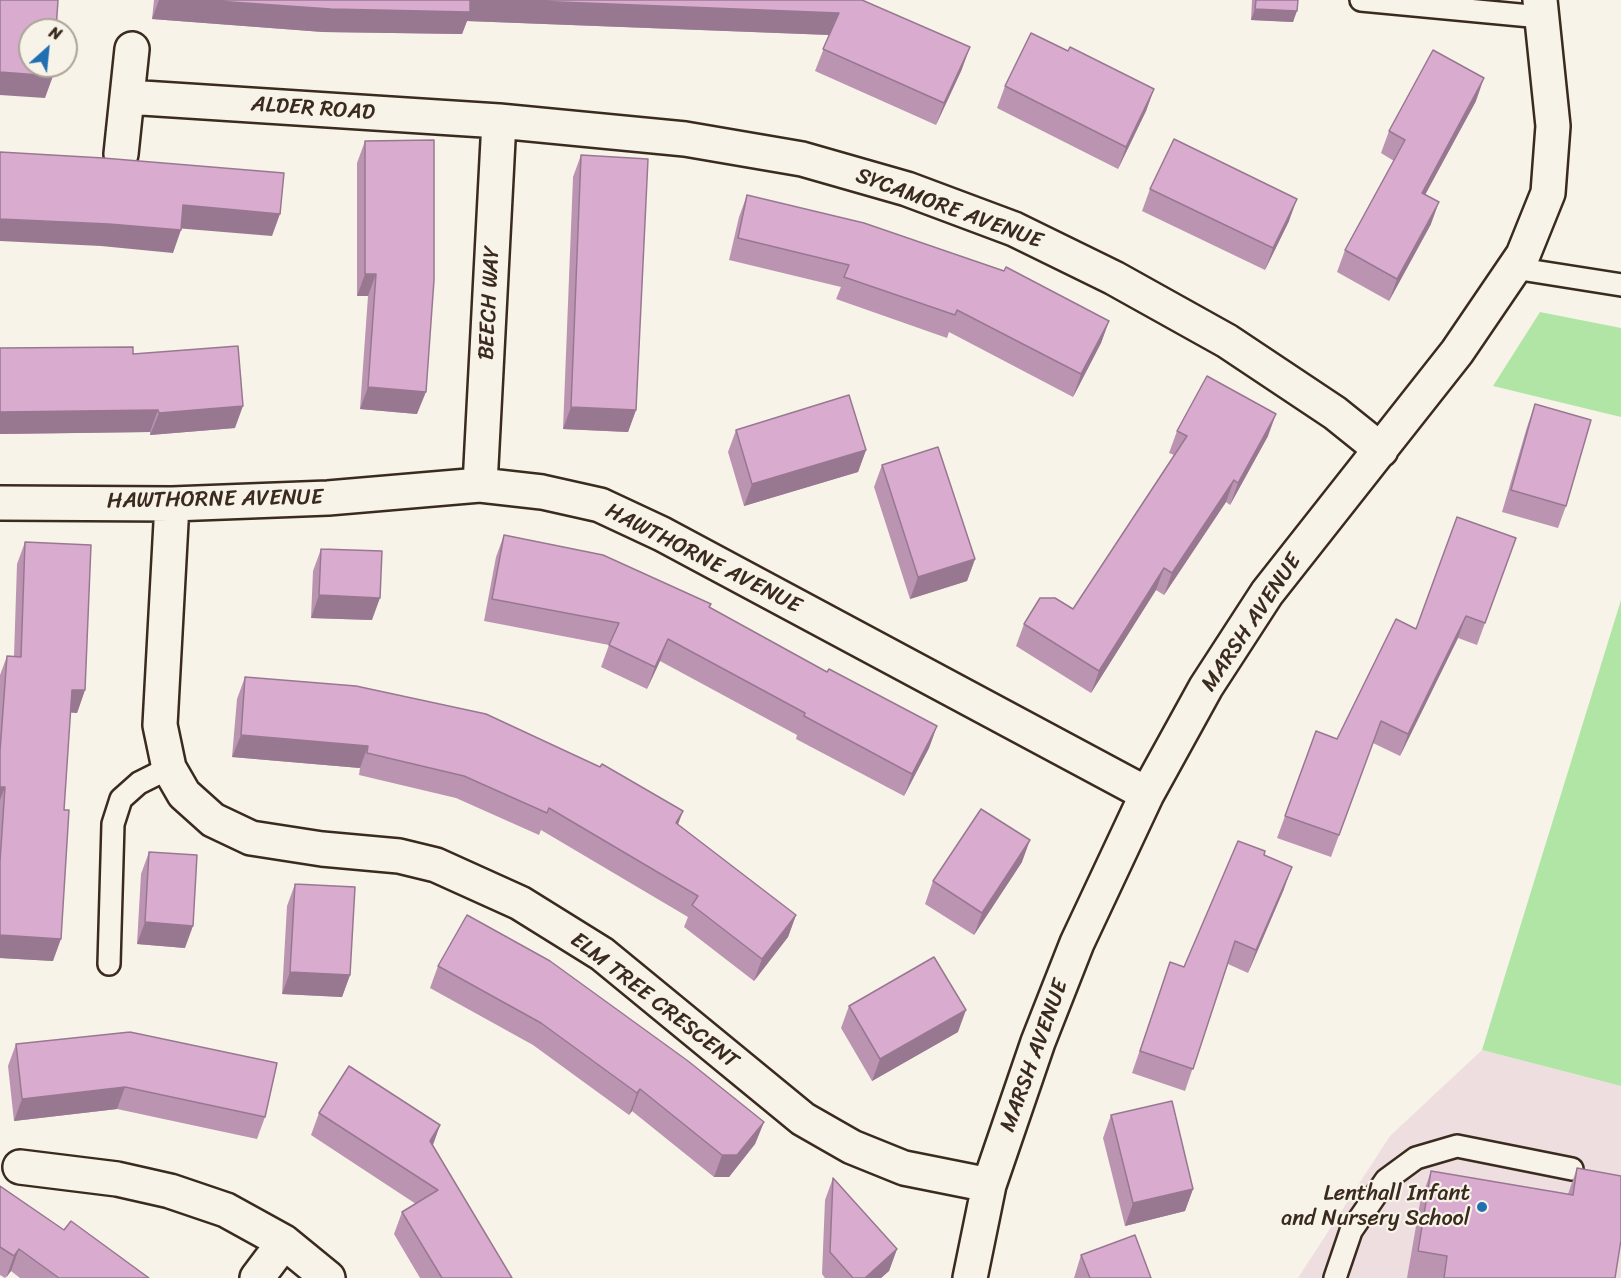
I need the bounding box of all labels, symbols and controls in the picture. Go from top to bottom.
north arrow [18,18,78,78]
text: N [44,18,67,49]
street label: ALDER ROAD [250,92,376,126]
street label: SYCAMORE AVENUE [852,163,1046,255]
street label: BEECH WAY [474,245,506,361]
street label: HAWTHORNE AVENUE [107,485,323,515]
street label: HAWTHORNE AVENUE [601,498,805,620]
street label: MARSH AVENUE [1196,549,1308,697]
street label: ELM TREE CRESCENT [565,927,743,1075]
street label: MARSH AVENUE [995,976,1075,1136]
place label: Lenthall Infant and Nursery School [1281,1181,1470,1232]
marker: Lenthall Infant and Nursery School [1475,1200,1489,1214]

